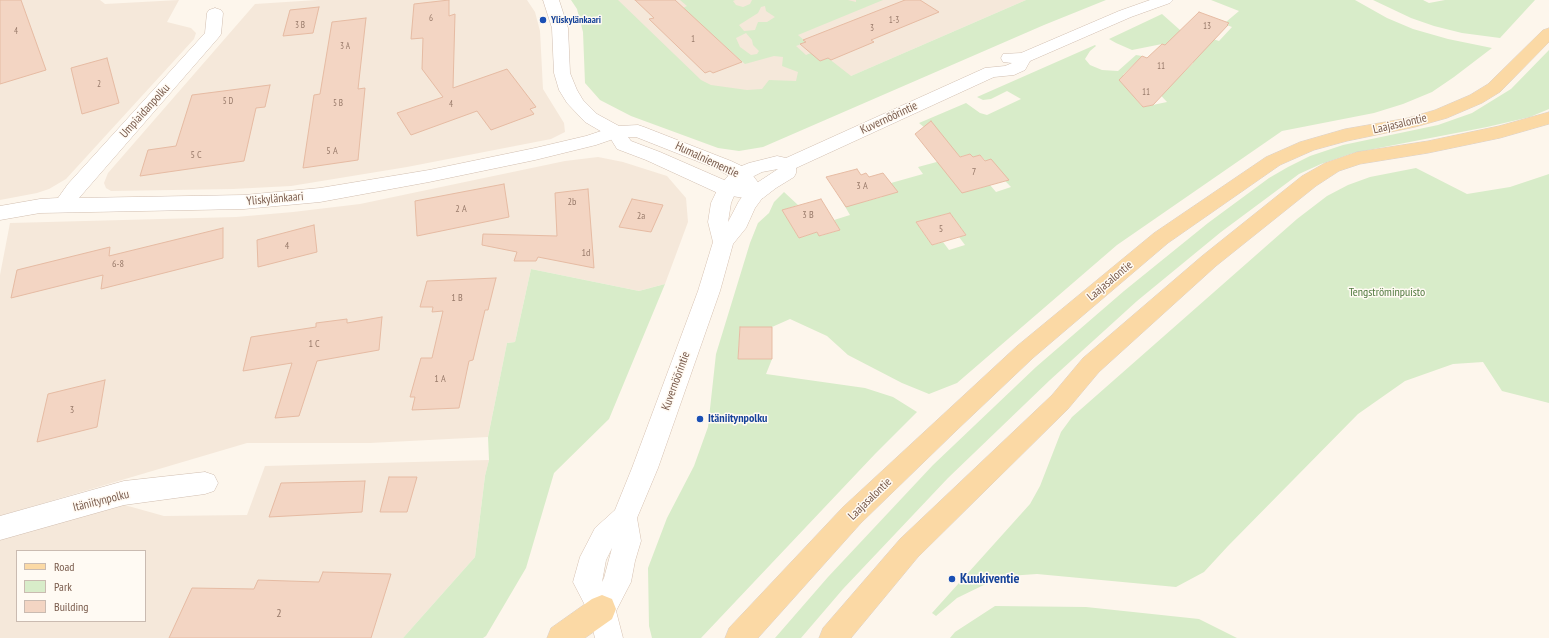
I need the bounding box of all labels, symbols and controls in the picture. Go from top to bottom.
house number: 6 [429,13,433,23]
place label: Yliskylänkaari [551,14,601,26]
marker: Yliskylänkaari [538,15,548,25]
house number: 1-3 [889,15,899,25]
house number: 3 B [295,20,305,30]
house number: 13 [1203,21,1211,31]
house number: 3 [870,23,874,33]
house number: 4 [14,26,18,36]
house number: 1 [691,34,695,44]
house number: 3 A [340,41,350,51]
house number: 11 [1157,61,1165,71]
house number: 2 [97,79,101,89]
street label: Umpiaidanpolku [117,81,173,141]
house number: 11 [1142,87,1150,97]
house number: 5 D [223,96,233,106]
house number: 5 B [333,98,343,108]
street label: Kuvernöörintie [858,98,920,138]
house number: 4 [449,99,453,109]
street label: Laajasalontie [1372,111,1428,137]
street label: Humalniementie [673,139,741,181]
house number: 5 A [326,145,338,157]
house number: 5 C [190,149,202,161]
house number: 7 [972,166,976,178]
house number: 3 A [856,180,868,192]
street label: Yliskylänkaari [246,189,304,209]
house number: 2b [568,196,576,208]
house number: 2 A [455,203,467,215]
house number: 3 B [802,209,814,221]
house number: 2a [637,210,645,222]
house number: 5 [939,223,943,235]
house number: 4 [285,240,289,252]
house number: 1d [582,247,590,259]
house number: 6-8 [112,258,124,270]
street label: Laajasalontie [1084,258,1136,304]
park label: Tengströminpuisto [1349,286,1425,300]
house number: 1 B [451,292,463,304]
house number: 1 C [308,338,320,350]
street label: Kuvernöörintie [659,350,693,412]
house number: 1 A [434,373,446,385]
house number: 3 [70,404,74,416]
place label: Itäniitynpolku [708,412,767,426]
marker: Itäniitynpolku [695,414,705,424]
street label: Laajasalontie [845,475,895,523]
street label: Itäniitynpolku [71,487,131,515]
legend [16,550,146,622]
text: Road [54,559,74,574]
place label: Kuukiventie [960,571,1019,587]
marker: Kuukiventie [947,574,957,584]
text: Park [54,579,72,594]
text: Building [54,599,89,614]
house number: 2 [276,607,282,621]

